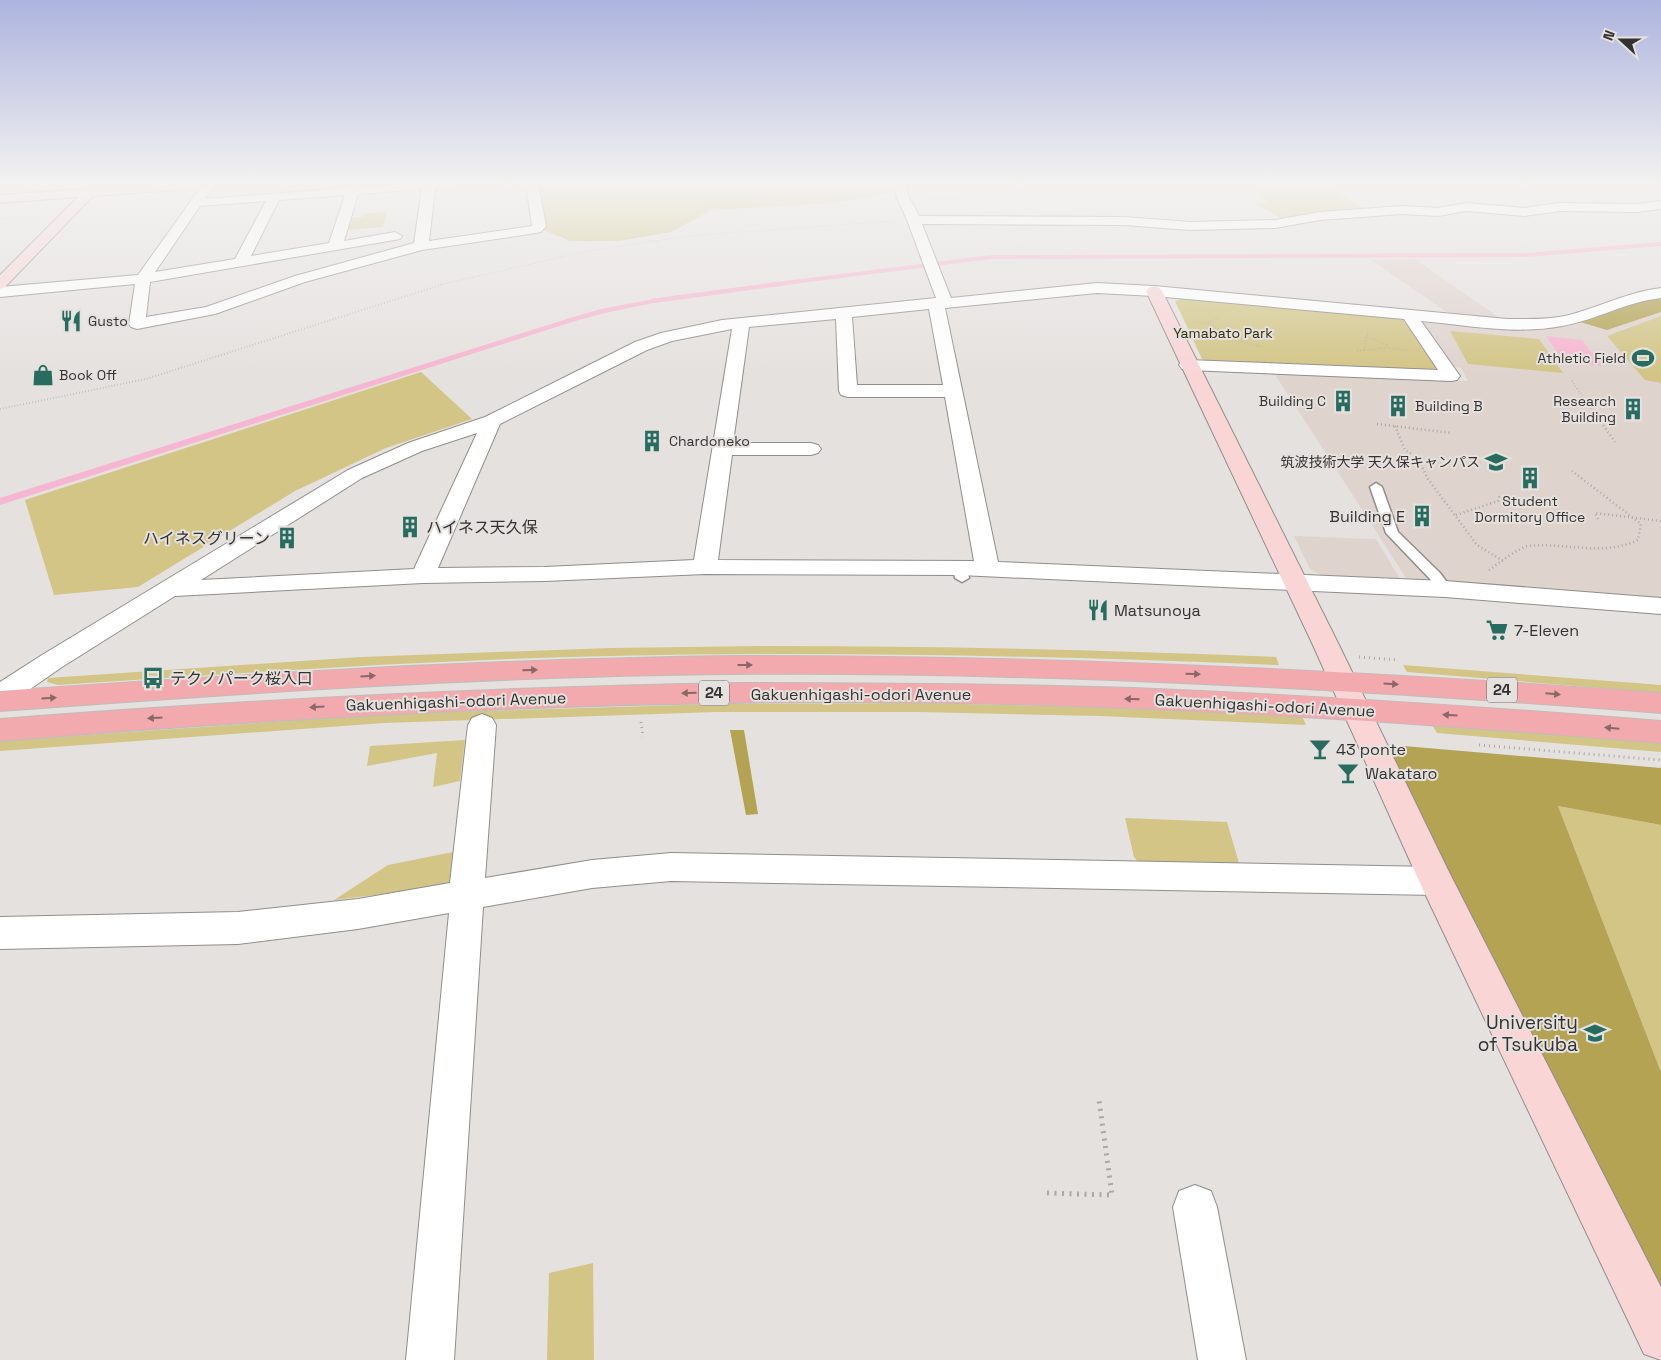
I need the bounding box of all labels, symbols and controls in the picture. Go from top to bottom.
north arrow [1596,15,1646,65]
text: N [1599,28,1619,43]
restaurant icon: Gusto [58,308,84,334]
place label: Gusto [88,312,128,330]
park label: Yamabato Park [1173,324,1273,342]
sports icon: Athletic Field [1630,345,1656,371]
place label: Athletic Field [1537,349,1626,367]
shop icon: Book Off [30,362,56,388]
place label: Book Off [59,366,117,384]
building icon: Building C [1330,388,1356,414]
place label: Building C [1259,392,1326,410]
place label: Research Building [1553,392,1616,426]
building icon: Building B [1385,393,1411,419]
building icon: Research Building [1620,396,1646,422]
place label: Building B [1415,397,1483,415]
building icon: Chardoneko [639,428,665,454]
place label: Chardoneko [669,432,750,450]
school or university icon: 筑波技術大学 天久保キャンパス [1483,449,1509,475]
place label: 筑波技術大学 天久保キャンパス [1280,453,1480,471]
building icon: Student Dormitory Office [1517,465,1543,491]
place label: Student Dormitory Office [1475,492,1585,526]
building icon: Building E [1409,503,1435,529]
place label: Building E [1329,506,1405,527]
building icon: ハイネス天久保 [397,514,423,540]
place label: ハイネス天久保 [426,517,538,538]
building icon: ハイネスグリーン [274,525,300,551]
place label: ハイネスグリーン [143,528,270,549]
restaurant icon: Matsunoya [1085,597,1111,623]
place label: Matsunoya [1114,600,1201,621]
supermarket icon: 7-Eleven [1484,617,1510,643]
place label: 7-Eleven [1514,620,1579,641]
one-way arrow [737,661,753,669]
bus stop icon: テクノパーク桜入口 [140,665,166,691]
one-way arrow [522,665,538,673]
place label: テクノパーク桜入口 [170,668,313,689]
one-way arrow [1185,670,1201,678]
one-way arrow [360,672,376,680]
road number: 24 [1487,678,1517,702]
road number: 24 [699,680,729,706]
one-way arrow [1383,680,1399,688]
street label: Gakuenhigashi-odori Avenue [751,684,971,705]
street label: Gakuenhigashi-odori Avenue [345,687,567,716]
street label: Gakuenhigashi-odori Avenue [1154,689,1376,722]
one-way arrow [681,690,697,698]
one-way arrow [1545,691,1561,699]
one-way arrow [41,693,57,701]
one-way arrow [1124,694,1140,702]
one-way arrow [309,703,325,711]
one-way arrow [1442,711,1458,719]
one-way arrow [147,715,163,723]
one-way arrow [1604,724,1620,732]
bar icon: 43 ponte [1307,736,1333,762]
place label: 43 ponte [1336,739,1406,760]
bar icon: Wakataro [1335,760,1361,786]
place label: Wakataro [1365,763,1437,784]
place label: University of Tsukuba [1478,1010,1578,1057]
school or university icon: University of Tsukuba [1582,1020,1608,1046]

